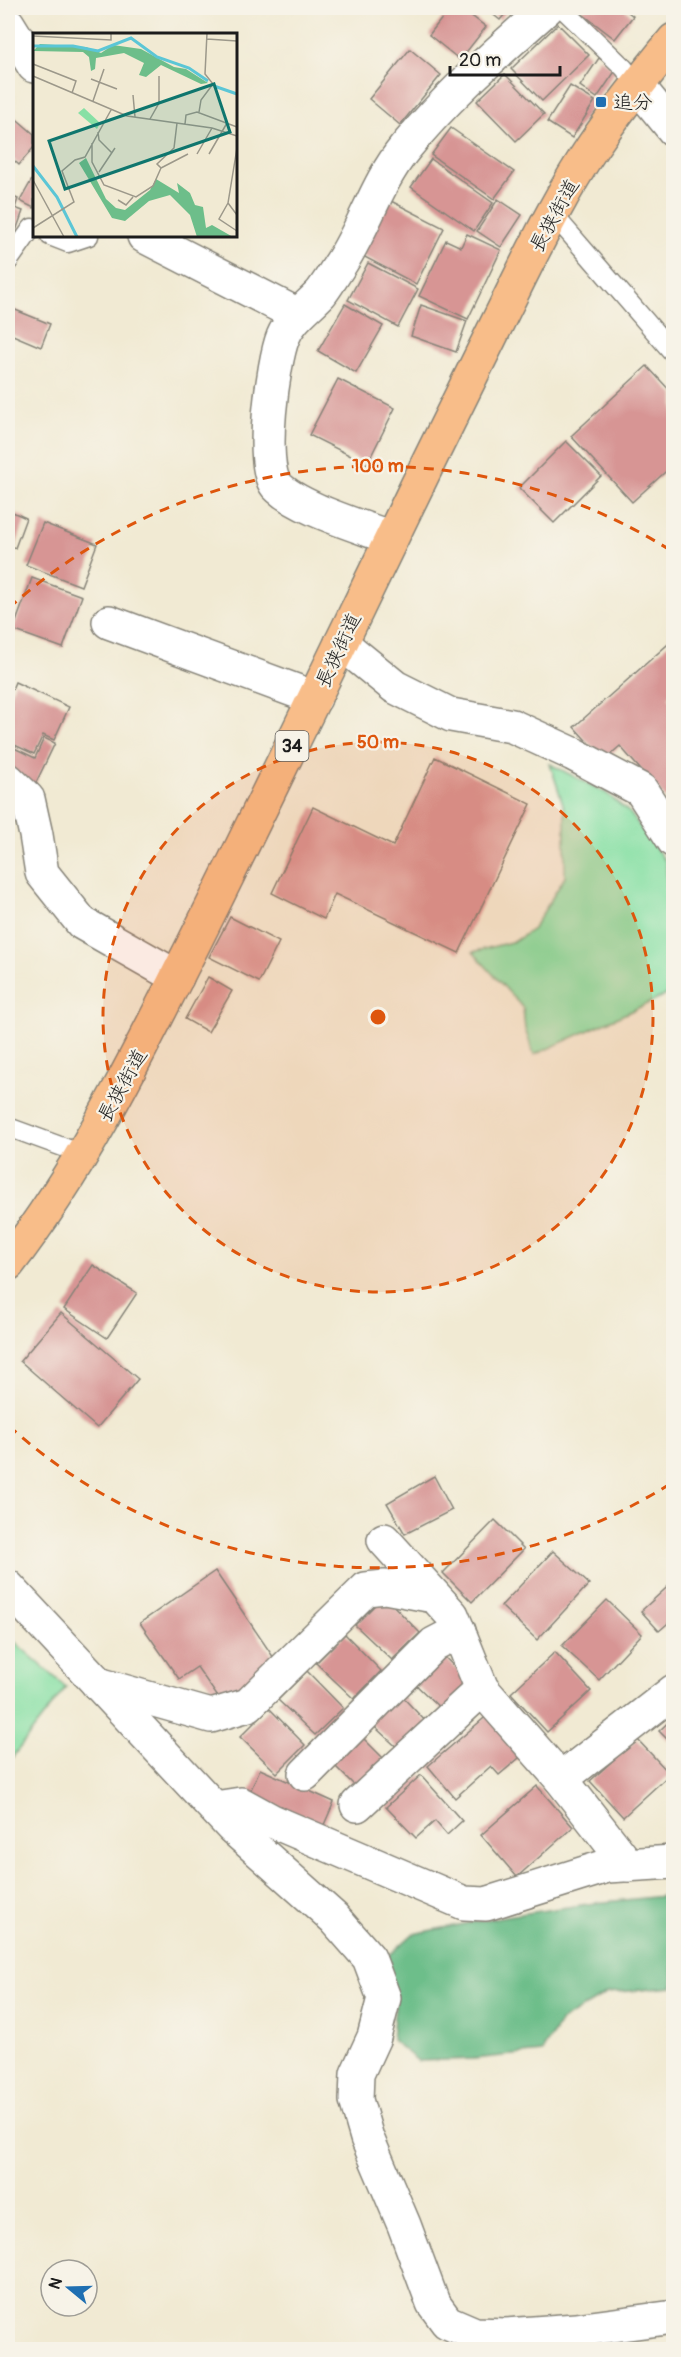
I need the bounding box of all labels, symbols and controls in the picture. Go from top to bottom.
inset map [33,33,237,237]
scale bar [450,39,560,77]
text: 20 m [459,49,501,72]
place label: 追分 [613,90,653,115]
marker: 追分 [594,95,608,109]
street label: 長狭街道 [524,174,585,256]
text: 100 m [352,455,404,478]
street label: 長狭街道 [310,609,367,692]
road number: 34 [276,731,308,761]
text: 50 m [357,731,399,754]
centre of rings [368,1007,388,1027]
street label: 長狭街道 [92,1044,153,1126]
north arrow [39,2258,99,2318]
text: N [45,2275,67,2292]

